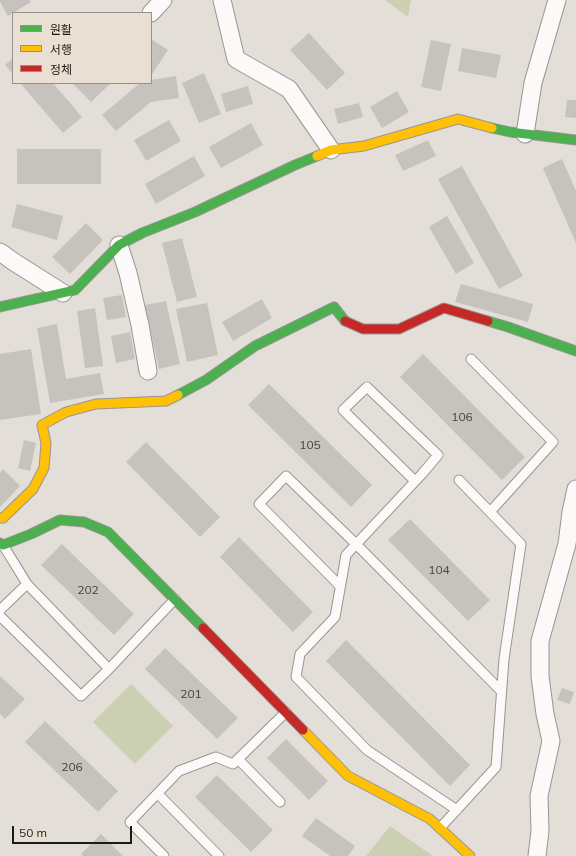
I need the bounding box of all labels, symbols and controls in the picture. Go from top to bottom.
legend [12,12,152,84]
text: 원활 [50,22,72,37]
text: 서행 [50,42,72,57]
text: 정체 [50,62,72,77]
house number: 106 [451,410,473,424]
house number: 105 [299,438,321,452]
house number: 104 [428,563,450,577]
house number: 202 [77,583,99,597]
house number: 201 [180,687,202,701]
house number: 206 [61,760,83,774]
scale bar [14,818,134,844]
text: 50 m [19,825,47,840]

